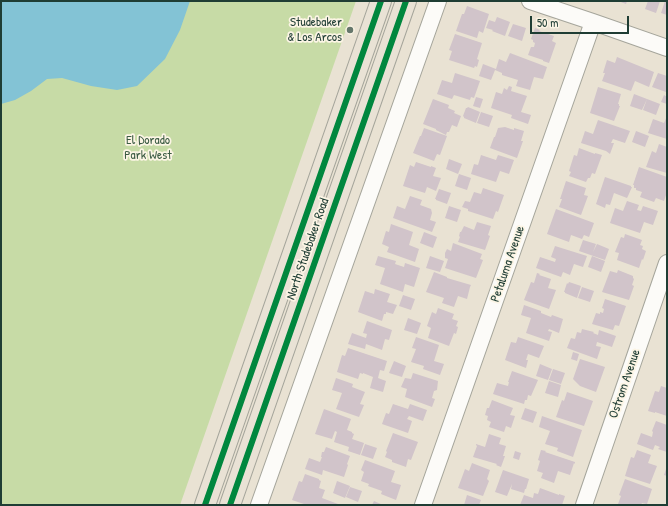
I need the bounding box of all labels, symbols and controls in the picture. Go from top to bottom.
scale bar [532,8,631,34]
text: 50 m [537,14,558,31]
place label: Studebaker & Los Arcos [287,15,342,46]
marker: Studebaker & Los Arcos [345,25,355,35]
park label: El Dorado Park West [124,133,172,164]
street label: North Studebaker Road [283,196,333,302]
street label: Petaluma Avenue [488,224,528,304]
street label: Ostrom Avenue [606,348,644,420]

